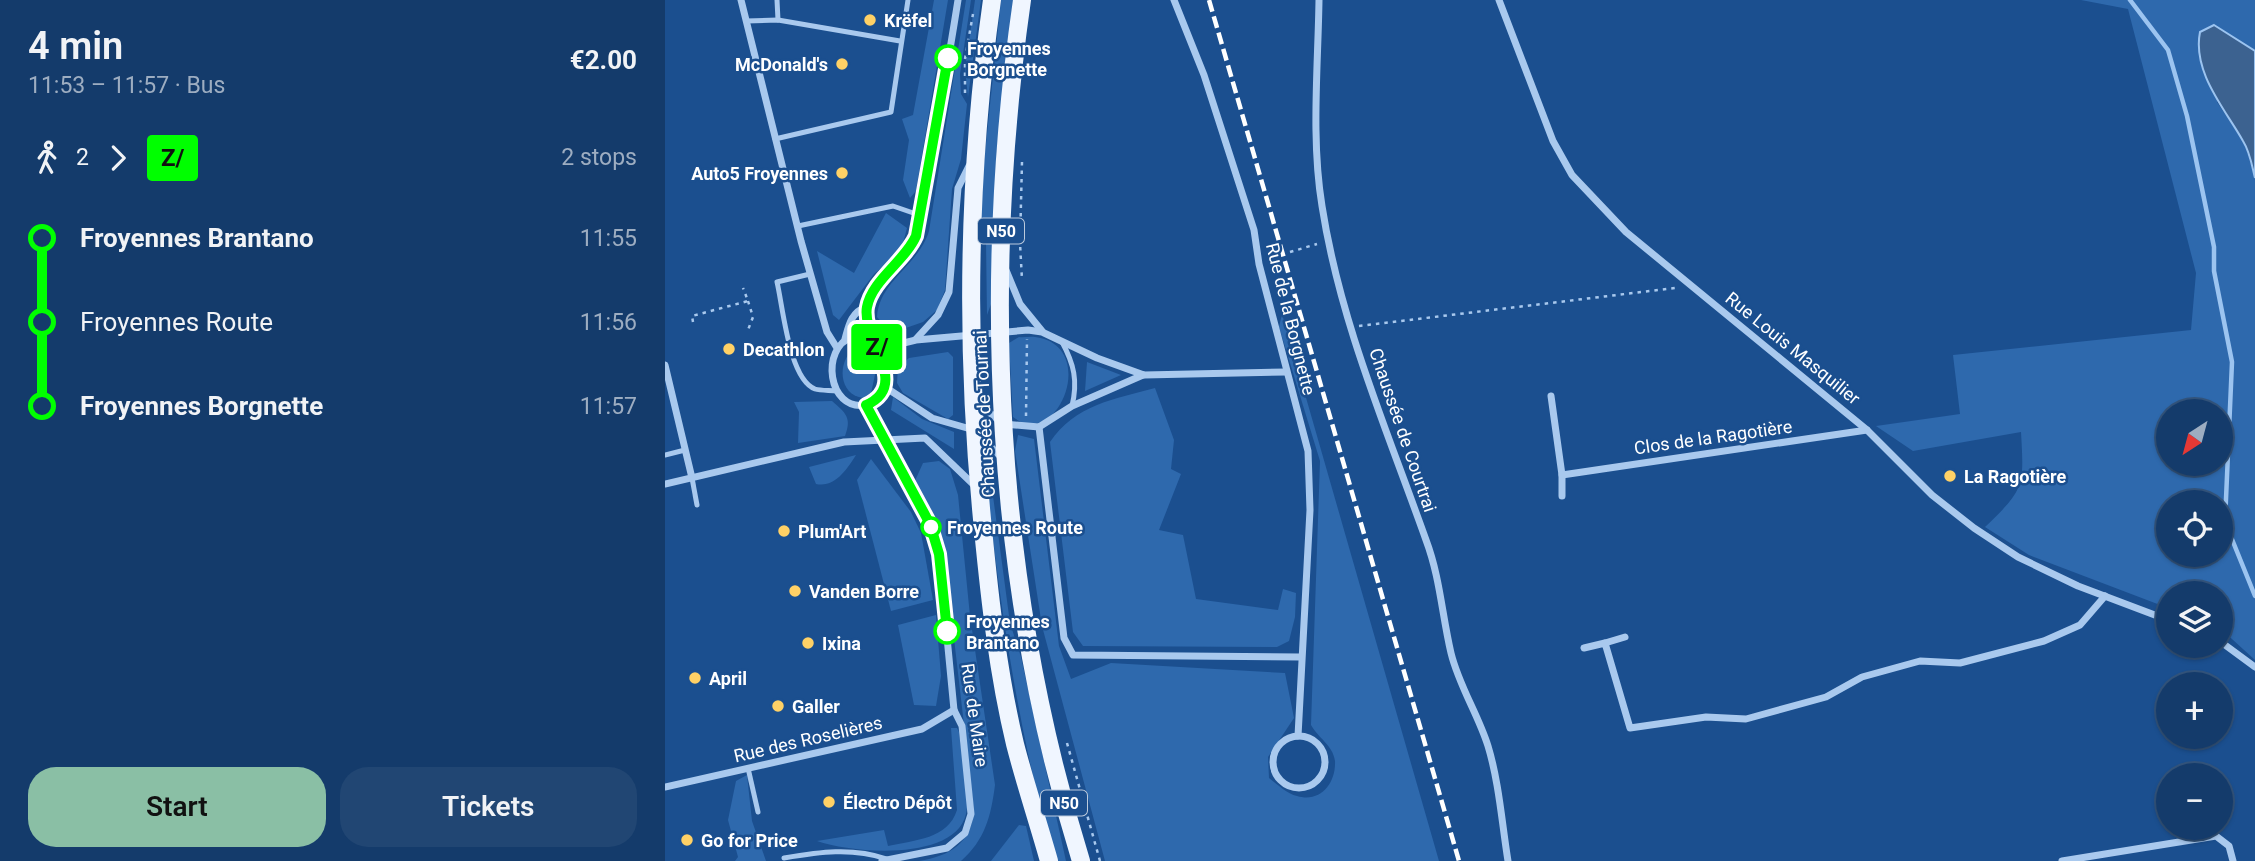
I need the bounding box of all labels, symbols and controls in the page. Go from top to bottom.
place label: Krëfel [884,10,932,31]
marker: Krëfel [862,12,878,28]
text: 4 min [28,24,123,68]
place label: Froyennes Borgnette [967,38,1051,80]
text: €2.00 [570,45,637,75]
marker: Froyennes Borgnette [935,45,961,71]
place label: McDonald's [735,54,828,75]
marker: McDonald's [834,56,850,72]
text: 11:53 – 11:57 · Bus [28,72,225,99]
icon: walk [28,139,66,177]
icon: forward [99,139,137,177]
text: 2 [76,144,89,171]
text: Z/ [161,144,184,172]
text: 2 stops [561,144,637,171]
place label: Auto5 Froyennes [691,163,828,184]
marker: Auto5 Froyennes [834,165,850,181]
road number: N50 [978,218,1024,244]
text: Froyennes Brantano [80,223,314,253]
text: 11:55 [580,225,637,252]
street label: Rue de la Borgnette [1262,241,1320,397]
street label: Rue Louis Masquilier [1722,287,1864,409]
text: Froyennes Route [80,307,273,337]
text: 11:56 [580,309,637,336]
line badge: Z/ [845,324,909,370]
street label: Chaussée de Tournai [969,330,999,498]
text: Z/ [865,333,889,361]
place label: Decathlon [743,339,825,360]
marker: Decathlon [721,341,737,357]
street label: Chaussée de Courtrai [1365,345,1441,515]
text: Froyennes Borgnette [80,391,323,421]
text: 11:57 [580,393,637,420]
north arrow [2156,399,2233,476]
map controls [2156,399,2233,840]
street label: Clos de la Ragotière [1633,416,1793,458]
place label: La Ragotière [1964,466,2066,487]
marker: La Ragotière [1942,468,1958,484]
button: locate [2156,490,2233,567]
marker: Froyennes Route [921,517,941,537]
place label: Froyennes Route [947,517,1083,538]
place label: Plum'Art [798,521,866,542]
marker: Plum'Art [776,523,792,539]
place label: Vanden Borre [809,581,919,602]
button: layers [2156,581,2233,658]
marker: Vanden Borre [787,583,803,599]
place label: Froyennes Brantano [966,611,1050,653]
marker: Froyennes Brantano [934,618,960,644]
place label: Ixina [822,633,861,654]
marker: Ixina [800,635,816,651]
street label: Rue de Maire [957,662,993,768]
place label: April [709,668,747,689]
marker: April [687,670,703,686]
button: + [2156,672,2233,749]
place label: Galler [792,696,840,717]
marker: Galler [770,698,786,714]
street label: Rue des Roselières [732,712,884,766]
button: − [2156,763,2233,840]
button: Start [28,767,326,847]
button: Tickets [340,767,637,847]
road number: N50 [1041,790,1087,816]
place label: Électro Dépôt [843,792,952,813]
marker: Électro Dépôt [821,794,837,810]
place label: Go for Price [701,830,798,851]
marker: Go for Price [679,832,695,848]

